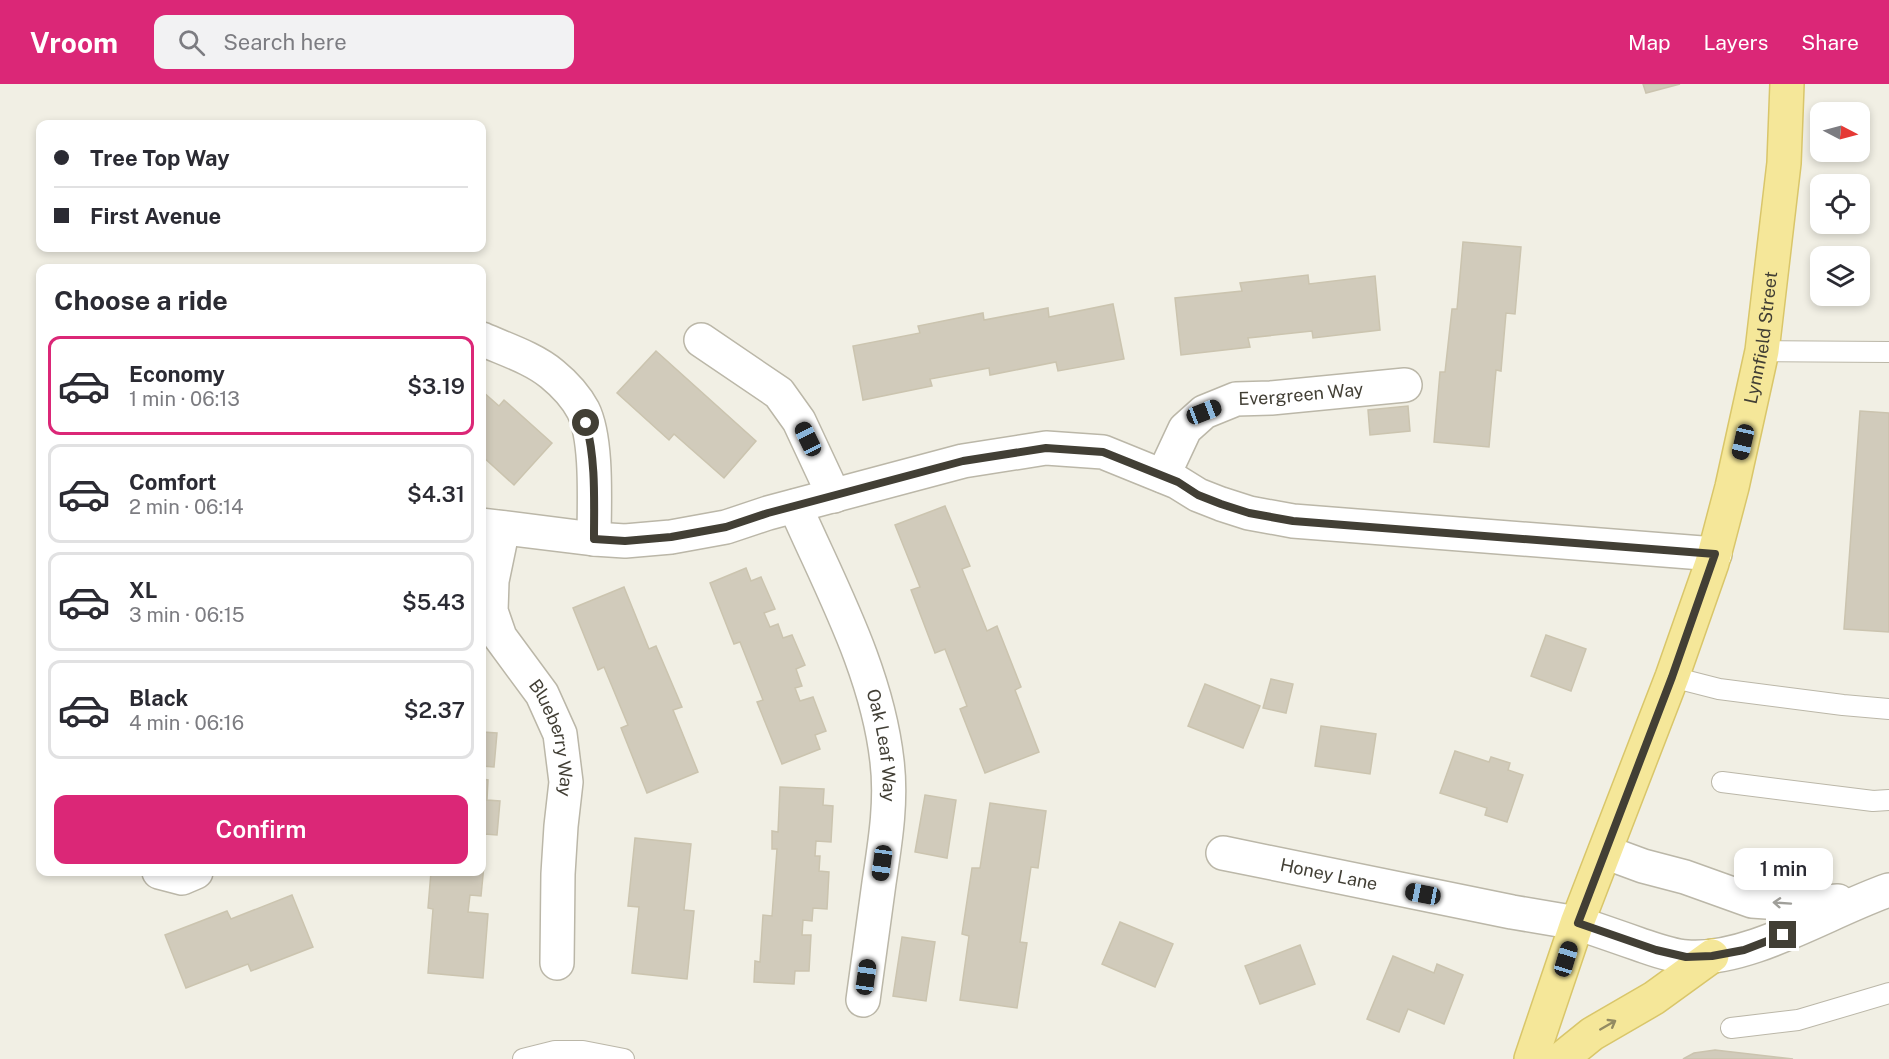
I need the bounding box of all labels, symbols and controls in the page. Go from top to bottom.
search box [154,15,574,69]
text: Vroom [30,26,118,59]
icon: search [175,26,208,59]
text: Search here [223,29,347,55]
text: Map [1628,30,1671,55]
text: Layers [1704,30,1768,55]
text: Share [1801,30,1859,55]
north arrow [1810,102,1870,162]
map controls [1810,102,1870,306]
text: Tree Top Way [90,145,230,171]
button: locate [1810,174,1870,234]
text: First Avenue [90,203,221,229]
button: layers [1810,246,1870,306]
street label: Lynnfield Street [1740,270,1781,406]
text: Choose a ride [54,284,228,316]
icon: car [57,359,111,413]
text: Economy [129,361,225,387]
text: $3.19 [407,373,465,399]
street label: Evergreen Way [1238,378,1365,409]
text: 1 min · 06:13 [129,387,240,411]
car [1184,397,1224,427]
route start [572,409,599,436]
car [792,419,824,459]
car [1730,422,1756,462]
icon: car [57,467,111,521]
text: Comfort [129,469,216,495]
text: $4.31 [407,481,465,507]
text: 2 min · 06:14 [129,495,244,519]
icon: car [57,575,111,629]
text: XL [129,577,157,603]
text: $5.43 [402,589,465,615]
text: 3 min · 06:15 [129,603,245,627]
street label: Blueberry Way [525,675,577,798]
icon: car [57,683,111,737]
text: Black [129,685,188,711]
street label: Oak Leaf Way [862,686,900,802]
text: $2.37 [404,697,465,723]
text: 4 min · 06:16 [129,711,244,735]
button: Confirm [54,795,468,864]
car [871,844,893,882]
callout: 1 min [1734,848,1832,890]
street label: Honey Lane [1278,854,1379,894]
text: 1 min [1760,857,1807,881]
car [1404,882,1442,906]
one-way arrow [1772,897,1792,908]
route end [1769,921,1796,948]
car [1552,939,1580,979]
car [855,958,877,996]
one-way arrow [1600,1018,1617,1030]

